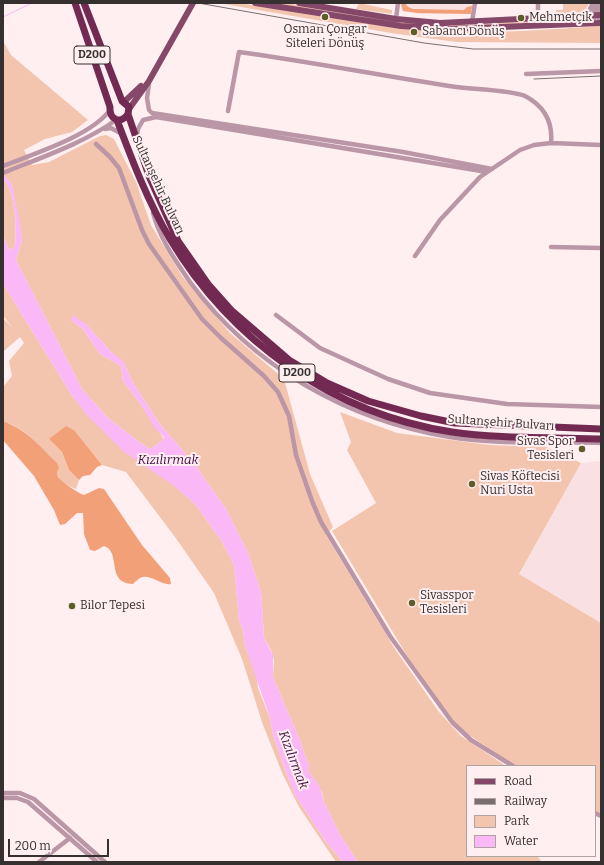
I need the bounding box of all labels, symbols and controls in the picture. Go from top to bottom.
place label: Mehmetçik [529,11,592,25]
marker: Osman Çongar Siteleri Dönüş [320,12,330,22]
marker: Mehmetçik [516,13,526,23]
place label: Osman Çongar Siteleri Dönüş [284,23,366,51]
place label: Sabancı Dönüş [422,25,505,39]
marker: Sabancı Dönüş [409,27,419,37]
road number: D200 [74,46,110,64]
street label: Sultanşehir Bulvarı [129,133,187,237]
road number: D200 [279,364,315,382]
street label: Sultanşehir Bulvarı [447,412,555,434]
place label: Sivas Spor Tesisleri [517,435,574,463]
marker: Sivas Spor Tesisleri [577,444,587,454]
water label: Kızılırmak [137,452,199,468]
place label: Sivas Köftecisi Nuri Usta [480,470,560,498]
marker: Sivas Köftecisi Nuri Usta [467,479,477,489]
place label: Sivasspor Tesisleri [420,589,474,617]
marker: Sivasspor Tesisleri [407,598,417,608]
place label: Bilor Tepesi [80,599,145,613]
marker: Bilor Tepesi [67,601,77,611]
water label: Kızılırmak [275,729,311,791]
legend [466,765,596,857]
text: Road [504,774,532,788]
text: Railway [504,794,547,808]
text: Park [504,814,529,828]
scale bar [10,831,111,857]
text: Water [504,834,538,848]
text: 200 m [15,839,51,853]

